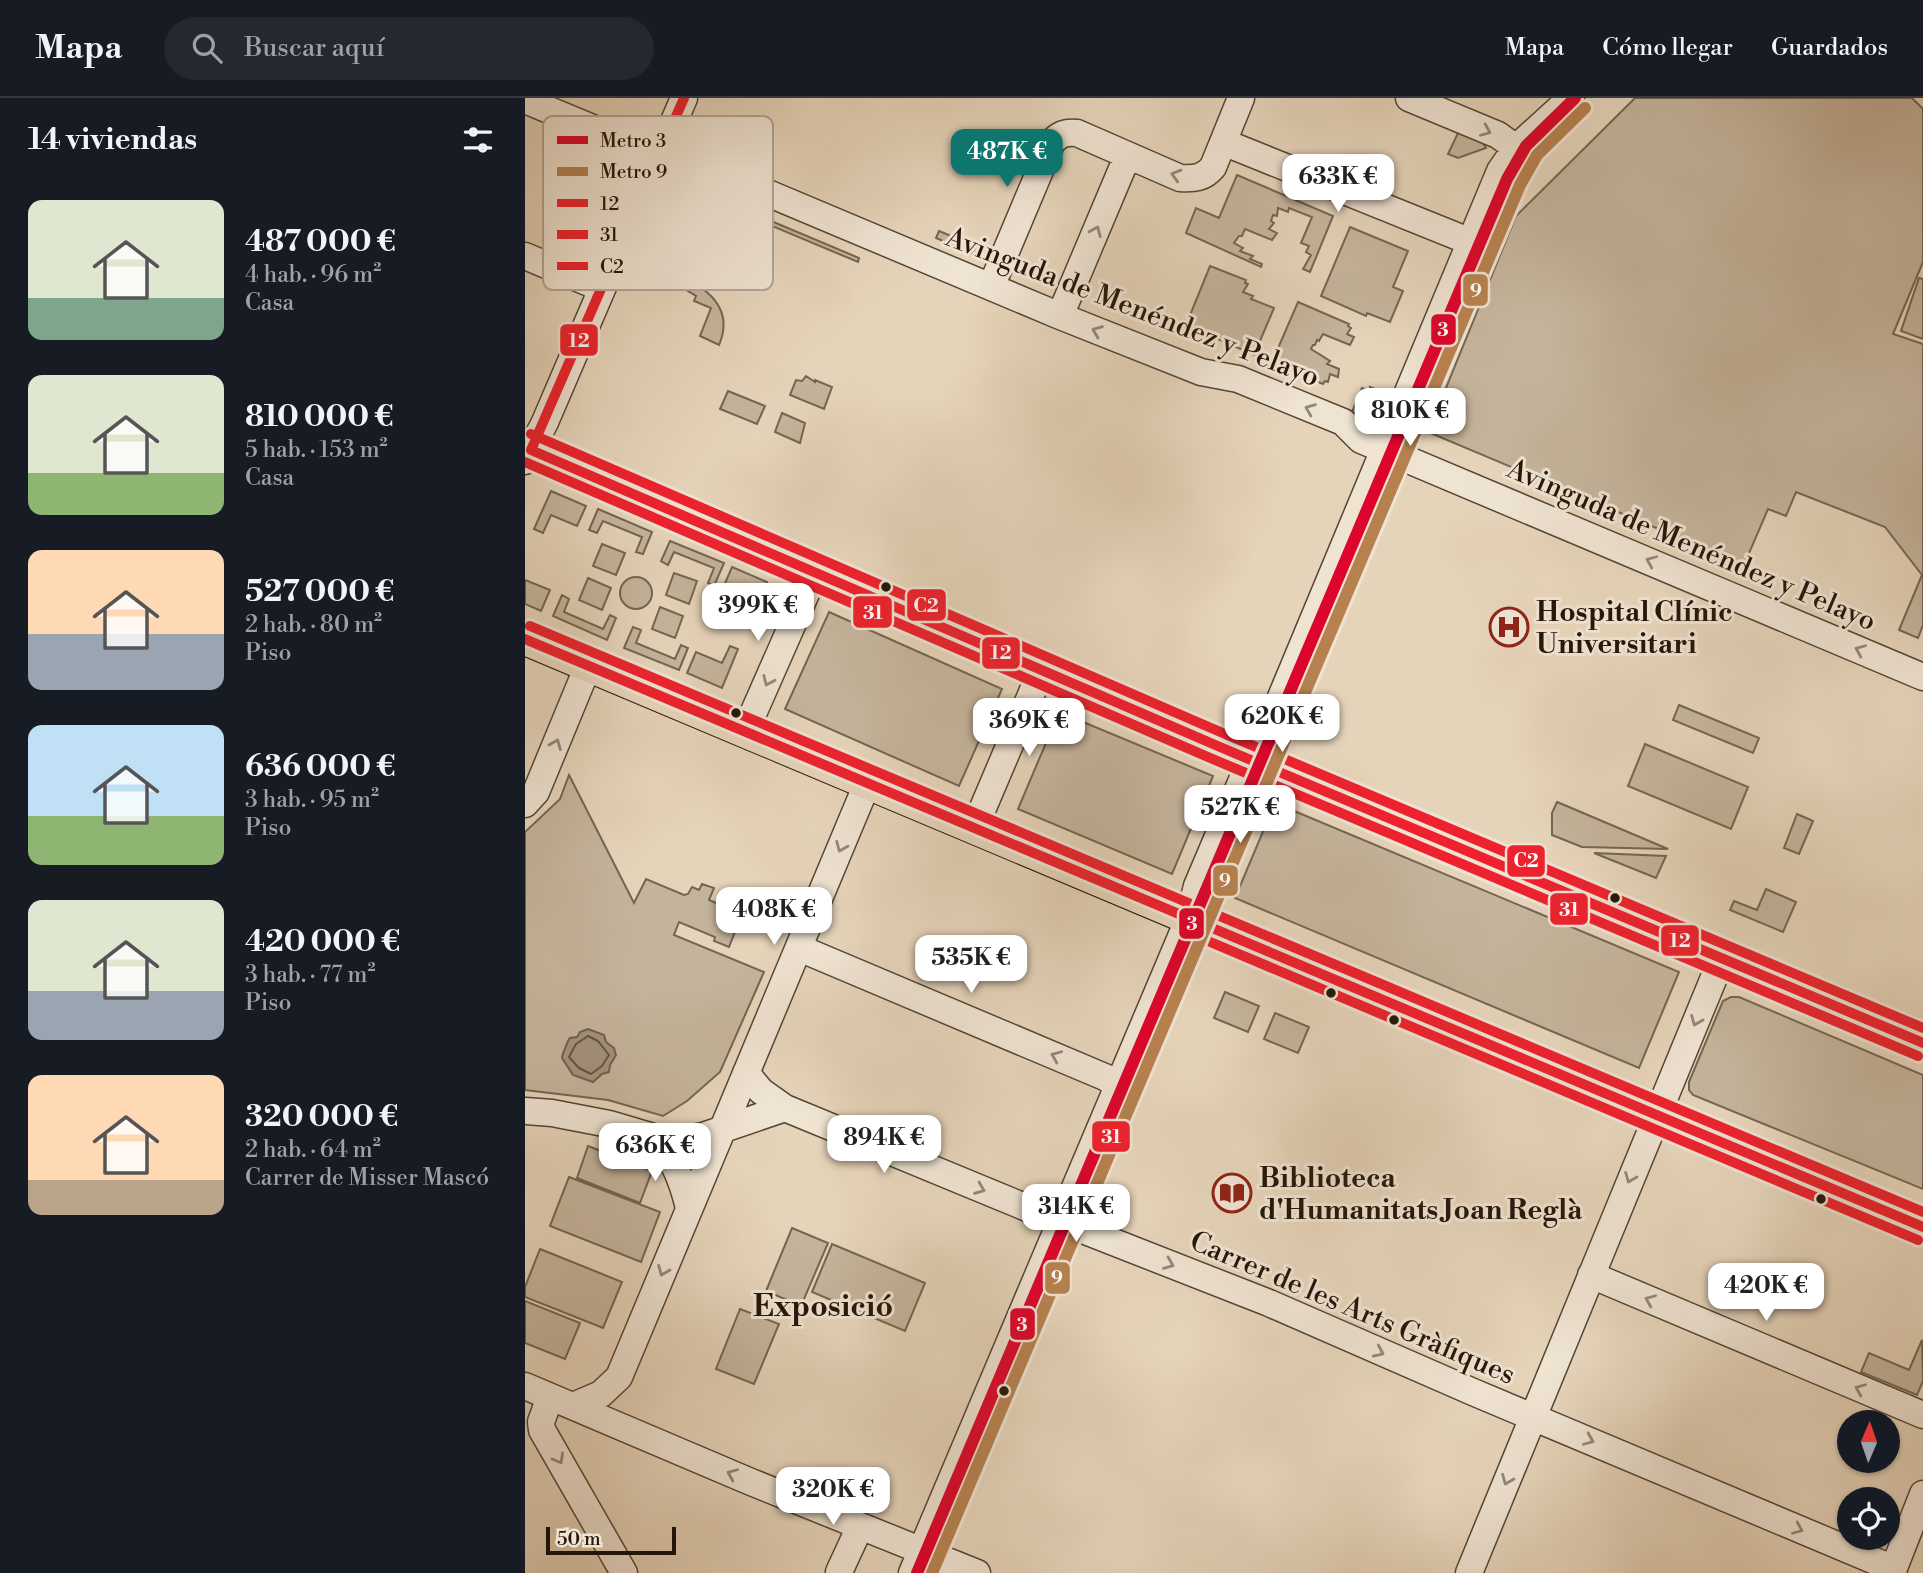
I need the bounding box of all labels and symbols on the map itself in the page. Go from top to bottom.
legend [543,116,773,290]
one-way arrow [1480,122,1492,136]
text: Metro 3 [600,129,666,153]
pin: 487K € [950,130,1064,189]
pin: 633K € [1281,155,1395,214]
text: Metro 9 [600,160,667,184]
one-way arrow [1170,169,1182,184]
text: 12 [600,192,619,216]
street label: Avinguda de Menéndez y Pelayo [940,219,1324,395]
text: 31 [600,223,618,247]
one-way arrow [1088,225,1102,238]
text: C2 [600,255,624,279]
line badge: 9 [1462,273,1489,307]
text: 9 [1470,279,1482,303]
line badge: 3 [1430,313,1457,346]
text: 3 [1437,318,1449,342]
line badge: 12 [559,323,599,357]
one-way arrow [1092,325,1104,339]
text: 12 [568,329,590,353]
pin: 810K € [1353,388,1467,448]
one-way arrow [1305,403,1318,417]
street label: Avinguda de Menéndez y Pelayo [1501,451,1881,639]
one-way arrow [1646,555,1658,569]
unlabelled marker [879,580,893,594]
pin: 399K € [701,584,815,643]
line badge: C2 [906,588,947,622]
text: C2 [913,594,939,618]
line badge: 31 [852,595,893,629]
place label: Hospital Clínic Universitari [1536,595,1733,662]
text: 31 [863,601,883,625]
hospital icon: Hospital Clínic Universitari [1488,606,1530,648]
line badge: 12 [981,636,1021,670]
text: 12 [990,641,1012,665]
one-way arrow [1855,644,1867,658]
one-way arrow [762,673,776,686]
pin: 620K € [1225,694,1339,754]
pin: 369K € [972,698,1086,758]
unlabelled marker [729,706,743,720]
one-way arrow [547,738,561,750]
pin: 527K € [1183,786,1297,845]
one-way arrow [835,839,849,852]
line badge: C2 [1506,844,1546,878]
text: C2 [1513,849,1539,873]
line badge: 9 [1212,864,1239,897]
text: 9 [1219,869,1231,893]
pin: 408K € [717,888,831,947]
unlabelled marker [1608,891,1622,905]
line badge: 31 [1549,892,1589,926]
text: 31 [1559,898,1579,922]
line badge: 3 [1178,907,1205,940]
text: 3 [1186,912,1198,936]
line badge: 12 [1660,924,1700,957]
text: 12 [1669,929,1691,953]
pin: 535K € [914,936,1028,995]
unlabelled marker [1324,986,1338,1000]
unlabelled marker [1387,1013,1401,1027]
one-way arrow [1690,1013,1704,1026]
one-way arrow [1051,1051,1063,1065]
pin: 894K € [827,1116,941,1175]
line badge: 31 [1091,1120,1131,1153]
pin: 636K € [598,1124,712,1183]
text: 31 [1101,1125,1121,1149]
place label: Biblioteca d'Humanitats Joan Reglà [1259,1161,1583,1228]
one-way arrow [1624,1171,1638,1184]
library icon: Biblioteca d'Humanitats Joan Reglà [1211,1172,1253,1214]
one-way arrow [974,1180,986,1194]
pin: 314K € [1019,1184,1133,1244]
unlabelled marker [1814,1192,1828,1206]
street label: Carrer de les Arts Gràfiques [1185,1224,1520,1393]
one-way arrow [1163,1255,1175,1269]
line badge: 9 [1044,1261,1071,1295]
one-way arrow [657,1263,671,1276]
pin: 420K € [1709,1264,1823,1323]
text: 9 [1051,1266,1063,1290]
district label: Exposició [753,1288,893,1326]
one-way arrow [1645,1295,1657,1309]
line badge: 3 [1009,1307,1036,1341]
text: 3 [1016,1313,1028,1337]
one-way arrow [1373,1343,1385,1357]
one-way arrow [1855,1383,1867,1397]
unlabelled marker [997,1384,1011,1398]
north arrow [1837,1410,1901,1474]
one-way arrow [1582,1432,1594,1446]
one-way arrow [551,1452,564,1464]
one-way arrow [727,1468,739,1482]
pin: 320K € [776,1468,890,1527]
one-way arrow [1501,1472,1515,1485]
one-way arrow [1792,1520,1804,1534]
scale bar [546,1524,675,1556]

